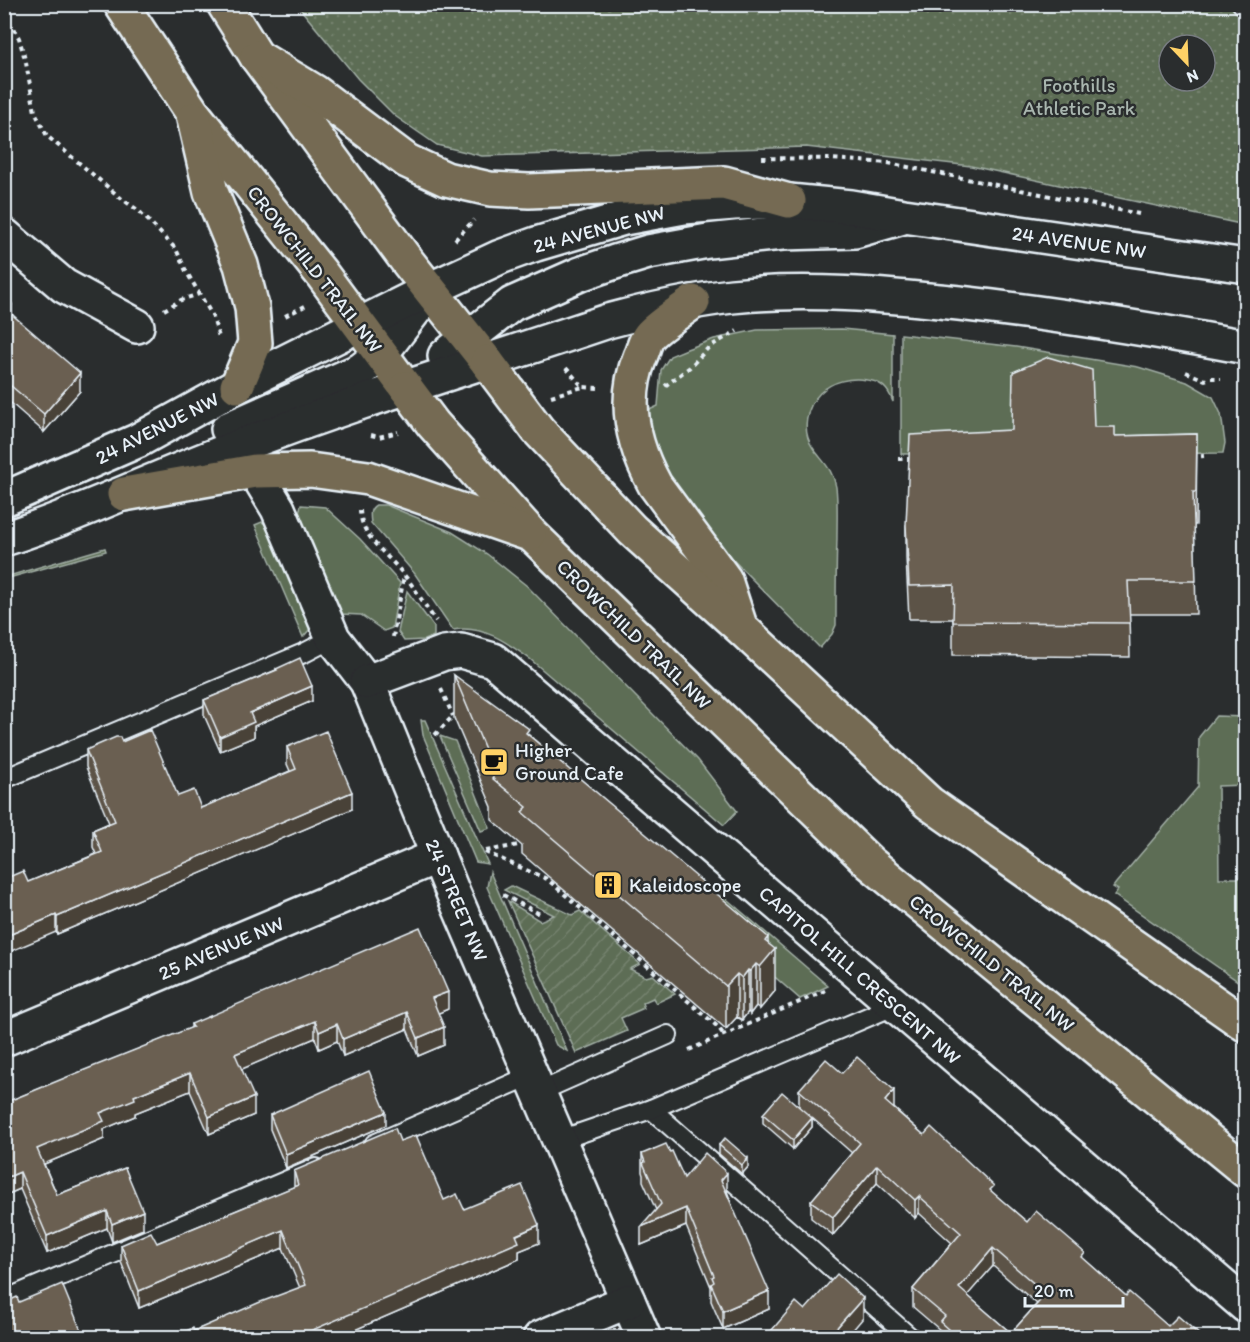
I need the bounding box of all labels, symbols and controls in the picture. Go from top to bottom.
north arrow [1157,33,1217,93]
text: N [1184,65,1201,87]
park label: Foothills Athletic Park [1023,73,1136,120]
street label: CROWCHILD TRAIL NW [242,181,388,357]
street label: 24 AVENUE NW [531,200,667,258]
street label: 24 AVENUE NW [1010,221,1148,263]
street label: 24 AVENUE NW [91,387,223,469]
street label: CROWCHILD TRAIL NW [552,554,716,714]
place label: Higher Ground Cafe [515,738,624,785]
cafe icon: Higher Ground Cafe [478,746,510,778]
street label: 24 STREET NW [420,835,494,965]
building icon: Kaleidoscope [592,869,624,901]
place label: Kaleidoscope [629,873,741,897]
street label: CAPITOL HILL CRESCENT NW [754,881,966,1069]
street label: CROWCHILD TRAIL NW [905,889,1079,1037]
street label: 25 AVENUE NW [155,911,287,985]
scale bar [1025,1270,1122,1308]
text: 20 m [1034,1280,1074,1302]

